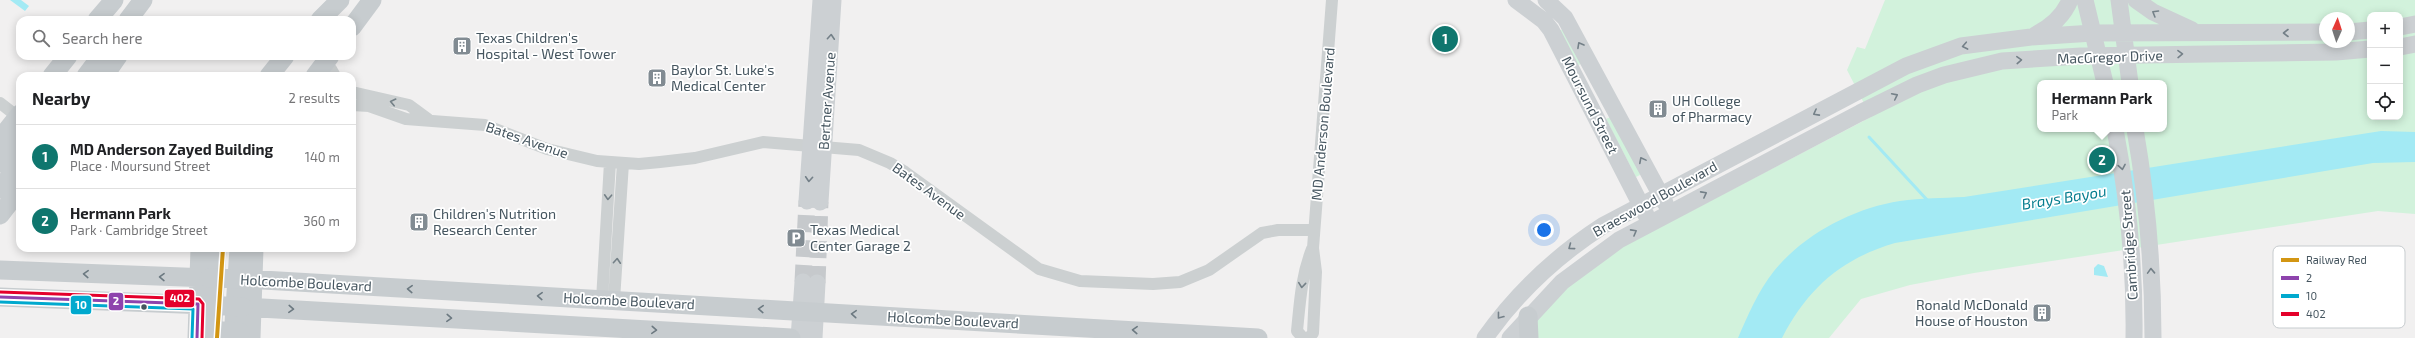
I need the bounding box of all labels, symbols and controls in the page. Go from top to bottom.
one-way arrow [2152,10,2159,18]
north arrow [2319,12,2355,48]
map controls [2367,12,2403,120]
button: + [2367,12,2403,48]
search box [16,16,356,60]
pin: 1 [1432,24,1458,54]
icon: search [30,27,52,49]
text: Search here [62,29,143,47]
place label: Texas Children's Hospital - West Tower [476,29,616,62]
one-way arrow [2283,29,2289,37]
one-way arrow [826,34,835,40]
building icon: Texas Children's Hospital - West Tower [451,35,473,57]
one-way arrow [1962,41,1968,50]
one-way arrow [1577,42,1585,49]
street label: MacGregor Drive [2057,46,2163,67]
street label: MD Anderson Boulevard [1307,47,1338,201]
button: − [2367,48,2403,84]
one-way arrow [2177,50,2183,58]
street label: Bertner Avenue [815,52,838,150]
street label: Moursund Street [1559,53,1622,156]
one-way arrow [2016,56,2022,65]
place label: Baylor St. Luke's Medical Center [671,61,774,94]
building icon: Baylor St. Luke's Medical Center [646,67,668,89]
popup [2037,80,2167,132]
button: locate [2367,84,2403,120]
text: Nearby [32,88,90,108]
text: Hermann Park [2052,89,2152,107]
text: 2 results [288,90,340,106]
place label: UH College of Pharmacy [1672,92,1753,125]
one-way arrow [1890,93,1898,101]
one-way arrow [390,98,397,106]
building icon: UH College of Pharmacy [1647,98,1669,120]
text: Park [2052,107,2078,123]
one-way arrow [1813,108,1821,115]
street label: Bates Avenue [484,117,571,162]
text: MD Anderson Zayed Building [70,140,273,158]
pin: 2 [2089,145,2115,175]
text: 1 [42,149,48,165]
text: 140 m [305,149,340,165]
one-way arrow [1639,156,1646,164]
street label: Braeswood Boulevard [1589,157,1720,240]
text: Place · Moursund Street [70,158,210,174]
street label: Bates Avenue [889,158,969,223]
one-way arrow [2118,164,2126,170]
one-way arrow [804,176,813,182]
water label: Brays Bayou [2020,181,2108,214]
street label: Cambridge Street [2116,189,2141,301]
one-way arrow [1700,191,1707,199]
one-way arrow [604,194,612,200]
text: Hermann Park [70,204,171,222]
place label: Children's Nutrition Research Center [433,205,556,238]
building icon: Children's Nutrition Research Center [408,211,430,233]
text: 2 [41,213,49,229]
text: 360 m [303,213,340,229]
your location [1534,220,1554,240]
place label: Texas Medical Center Garage 2 [810,221,911,254]
text: Park · Cambridge Street [70,222,208,238]
parking icon: Texas Medical Center Garage 2 [785,227,807,249]
one-way arrow [1629,229,1637,236]
one-way arrow [1569,242,1576,249]
legend [2273,246,2405,328]
text: Railway Red [2306,253,2367,266]
one-way arrow [612,258,621,264]
one-way arrow [2147,268,2155,274]
one-way arrow [83,270,89,279]
street label: Holcombe Boulevard [240,271,372,294]
text: 2 [2306,271,2312,284]
one-way arrow [159,273,165,281]
one-way arrow [1297,282,1306,288]
one-way arrow [407,284,413,293]
line badge: 402 [164,289,195,308]
street label: Holcombe Boulevard [563,289,695,312]
text: 10 [2306,289,2317,302]
text: 402 [170,291,190,304]
line badge: 2 [108,292,124,311]
one-way arrow [537,292,543,300]
text: 2 [113,294,119,307]
line badge: 10 [70,295,92,315]
place label: Ronald McDonald House of Houston [1915,296,2028,329]
text: 10 [75,298,87,311]
unlabelled marker [139,302,149,312]
building icon: Ronald McDonald House of Houston [2031,302,2053,324]
one-way arrow [758,304,764,313]
one-way arrow [288,305,294,313]
text: 402 [2306,307,2326,320]
street label: Holcombe Boulevard [887,308,1019,331]
one-way arrow [851,309,857,318]
one-way arrow [1498,312,1505,319]
one-way arrow [446,314,452,322]
one-way arrow [651,325,657,334]
one-way arrow [1132,326,1138,334]

